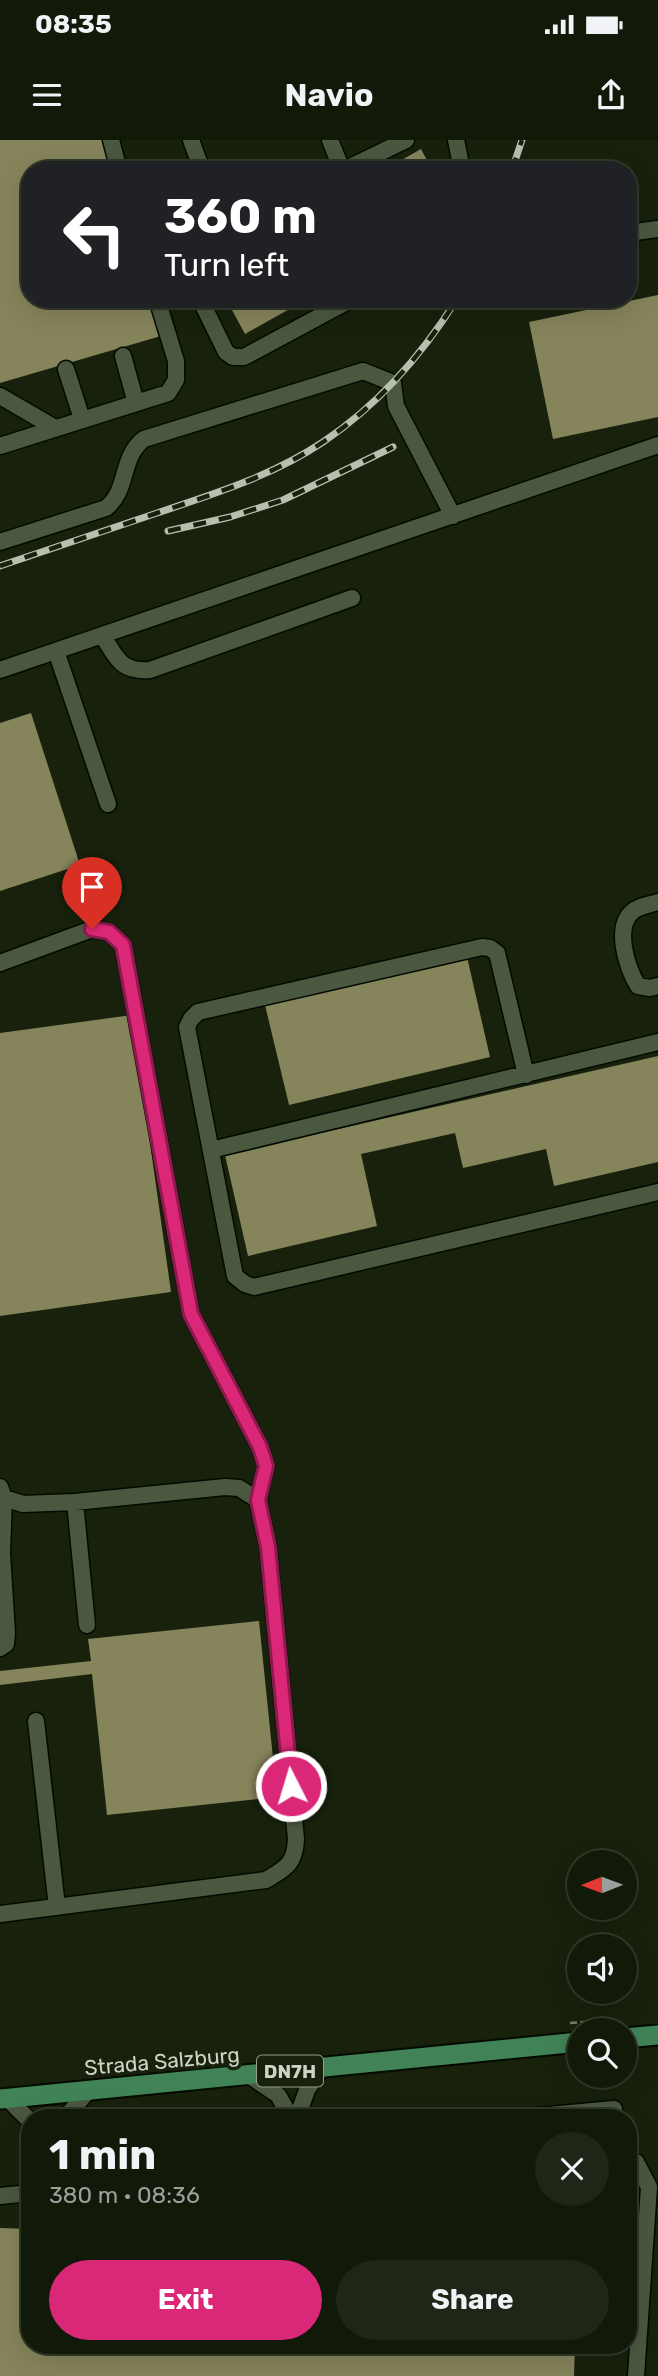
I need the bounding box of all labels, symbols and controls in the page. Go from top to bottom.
text: 08:35 [35,9,112,40]
icon: menu [28,76,66,114]
text: Navio [284,76,374,114]
icon: share [592,76,630,114]
text: 360 m [164,187,317,245]
icon: left [49,189,140,280]
text: Turn left [164,246,289,284]
pin [62,857,122,929]
icon: arrive [73,868,111,906]
position arrow [254,1749,328,1823]
north arrow [567,1850,637,1920]
map controls [567,1850,637,2088]
button: sound [567,1934,637,2004]
button: search [567,2018,637,2088]
street label: Strada Salzburg [83,2042,241,2080]
road number: DN7H [257,2055,323,2086]
text: 1 min [49,2130,156,2180]
button: close [535,2132,609,2206]
text: 380 m · 08:36 [49,2181,200,2209]
button: Exit [49,2260,322,2340]
button: Share [336,2260,609,2340]

